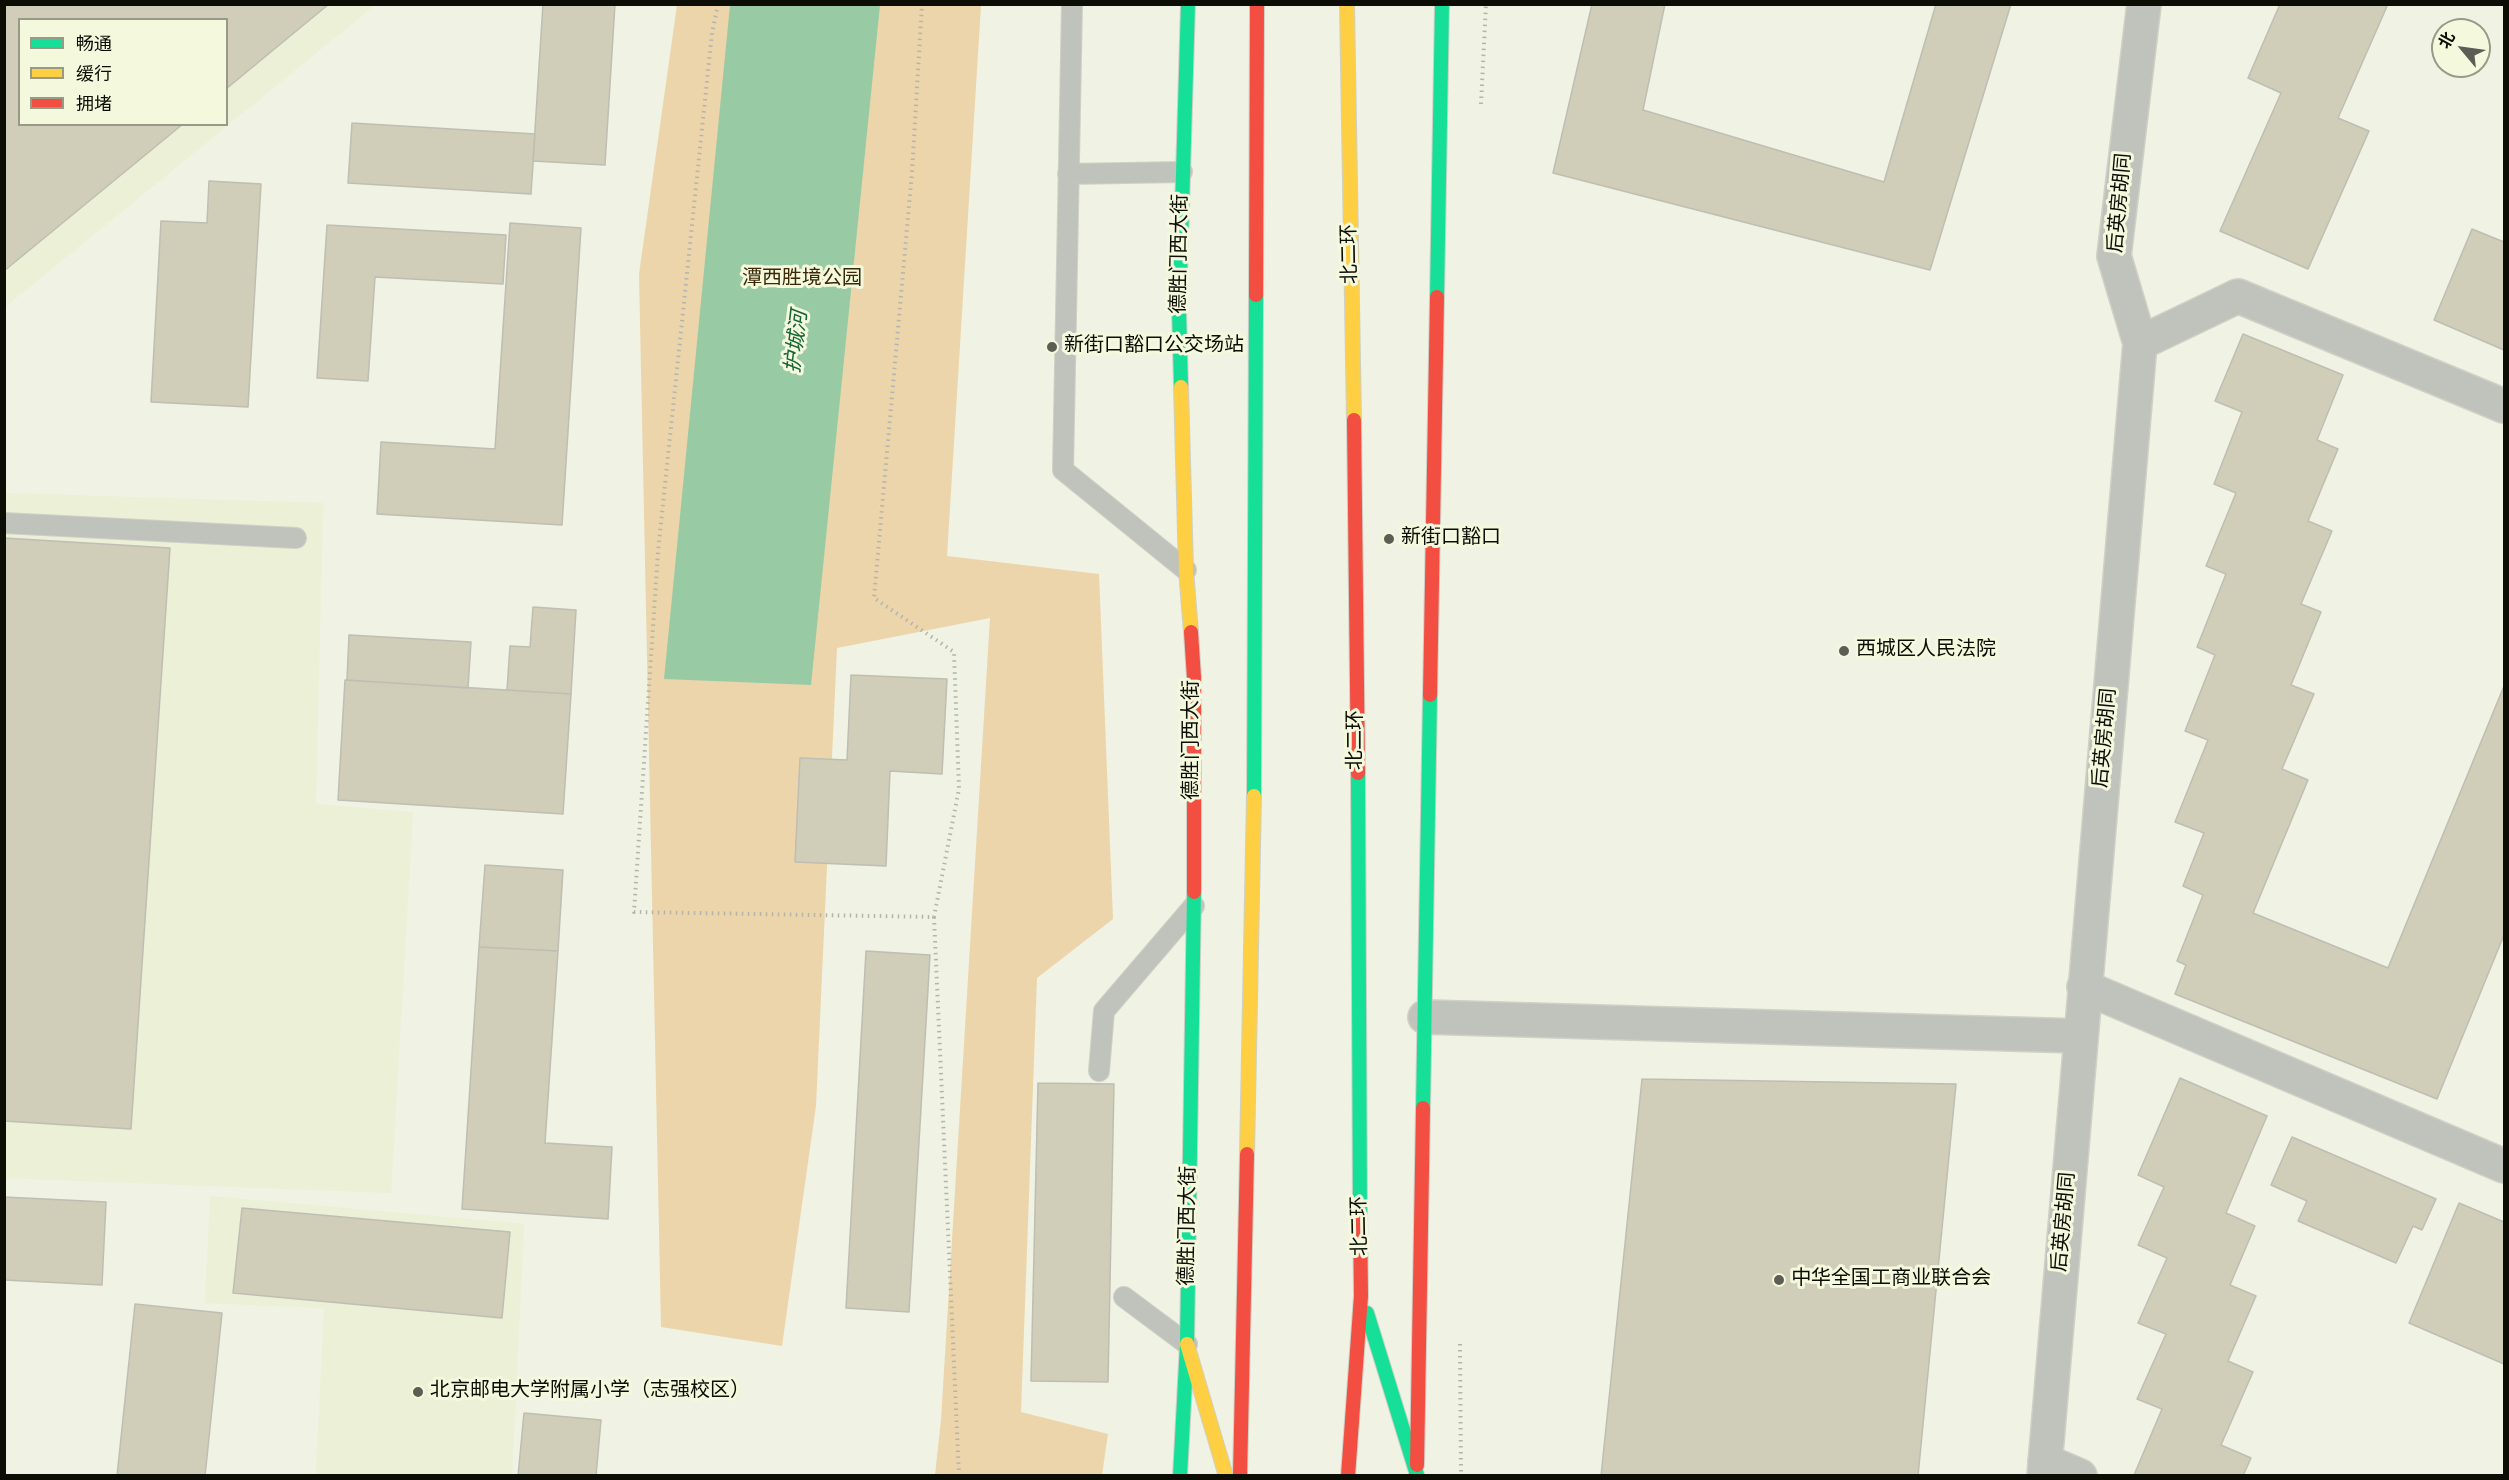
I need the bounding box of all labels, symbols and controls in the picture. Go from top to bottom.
legend [18,18,228,126]
north arrow [2431,18,2491,78]
text: 北 [2433,28,2461,53]
text: 畅通 [76,32,112,57]
text: 缓行 [76,62,112,87]
text: 拥堵 [76,92,112,117]
street label: 后英房胡同 [2105,152,2137,254]
street label: 德胜门西大街 [1168,194,1194,314]
street label: 北二环 [1338,224,1364,284]
park label: 潭西胜境公园 [742,268,862,292]
water label: 护城河 [782,309,814,375]
place label: 新街口豁口公交场站 [1064,335,1244,359]
marker: 新街口豁口公交场站 [1045,340,1059,354]
place label: 新街口豁口 [1401,527,1501,551]
marker: 新街口豁口 [1382,532,1396,546]
place label: 西城区人民法院 [1856,639,1996,663]
marker: 西城区人民法院 [1837,644,1851,658]
street label: 德胜门西大街 [1181,680,1205,800]
street label: 后英房胡同 [2090,687,2122,789]
street label: 北二环 [1345,710,1369,770]
street label: 德胜门西大街 [1176,1166,1202,1286]
street label: 后英房胡同 [2049,1171,2081,1273]
street label: 北二环 [1348,1196,1374,1256]
place label: 中华全国工商业联合会 [1791,1268,1991,1292]
marker: 中华全国工商业联合会 [1772,1273,1786,1287]
place label: 北京邮电大学附属小学（志强校区） [430,1380,750,1404]
marker: 北京邮电大学附属小学（志强校区） [411,1385,425,1399]

